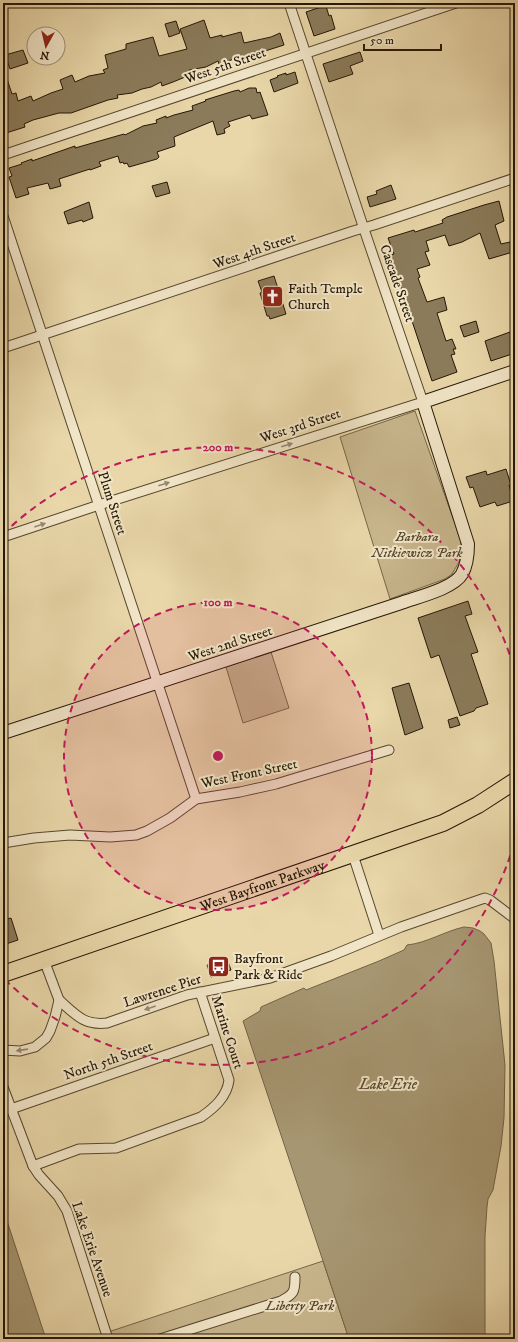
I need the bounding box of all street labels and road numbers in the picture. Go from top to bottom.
street label: West 5th Street [181,43,269,89]
street label: West 4th Street [210,228,298,274]
street label: Cascade Street [375,242,419,325]
street label: West 3rd Street [257,404,343,448]
street label: Plum Street [93,469,131,538]
street label: West 2nd Street [185,622,275,666]
street label: West Front Street [198,755,299,793]
street label: West Bayfront Parkway [197,856,327,916]
street label: Lawrence Pier [121,970,204,1012]
street label: Marine Court [207,993,248,1072]
street label: North 5th Street [61,1037,156,1085]
street label: Lake Erie Avenue [67,1199,117,1300]

